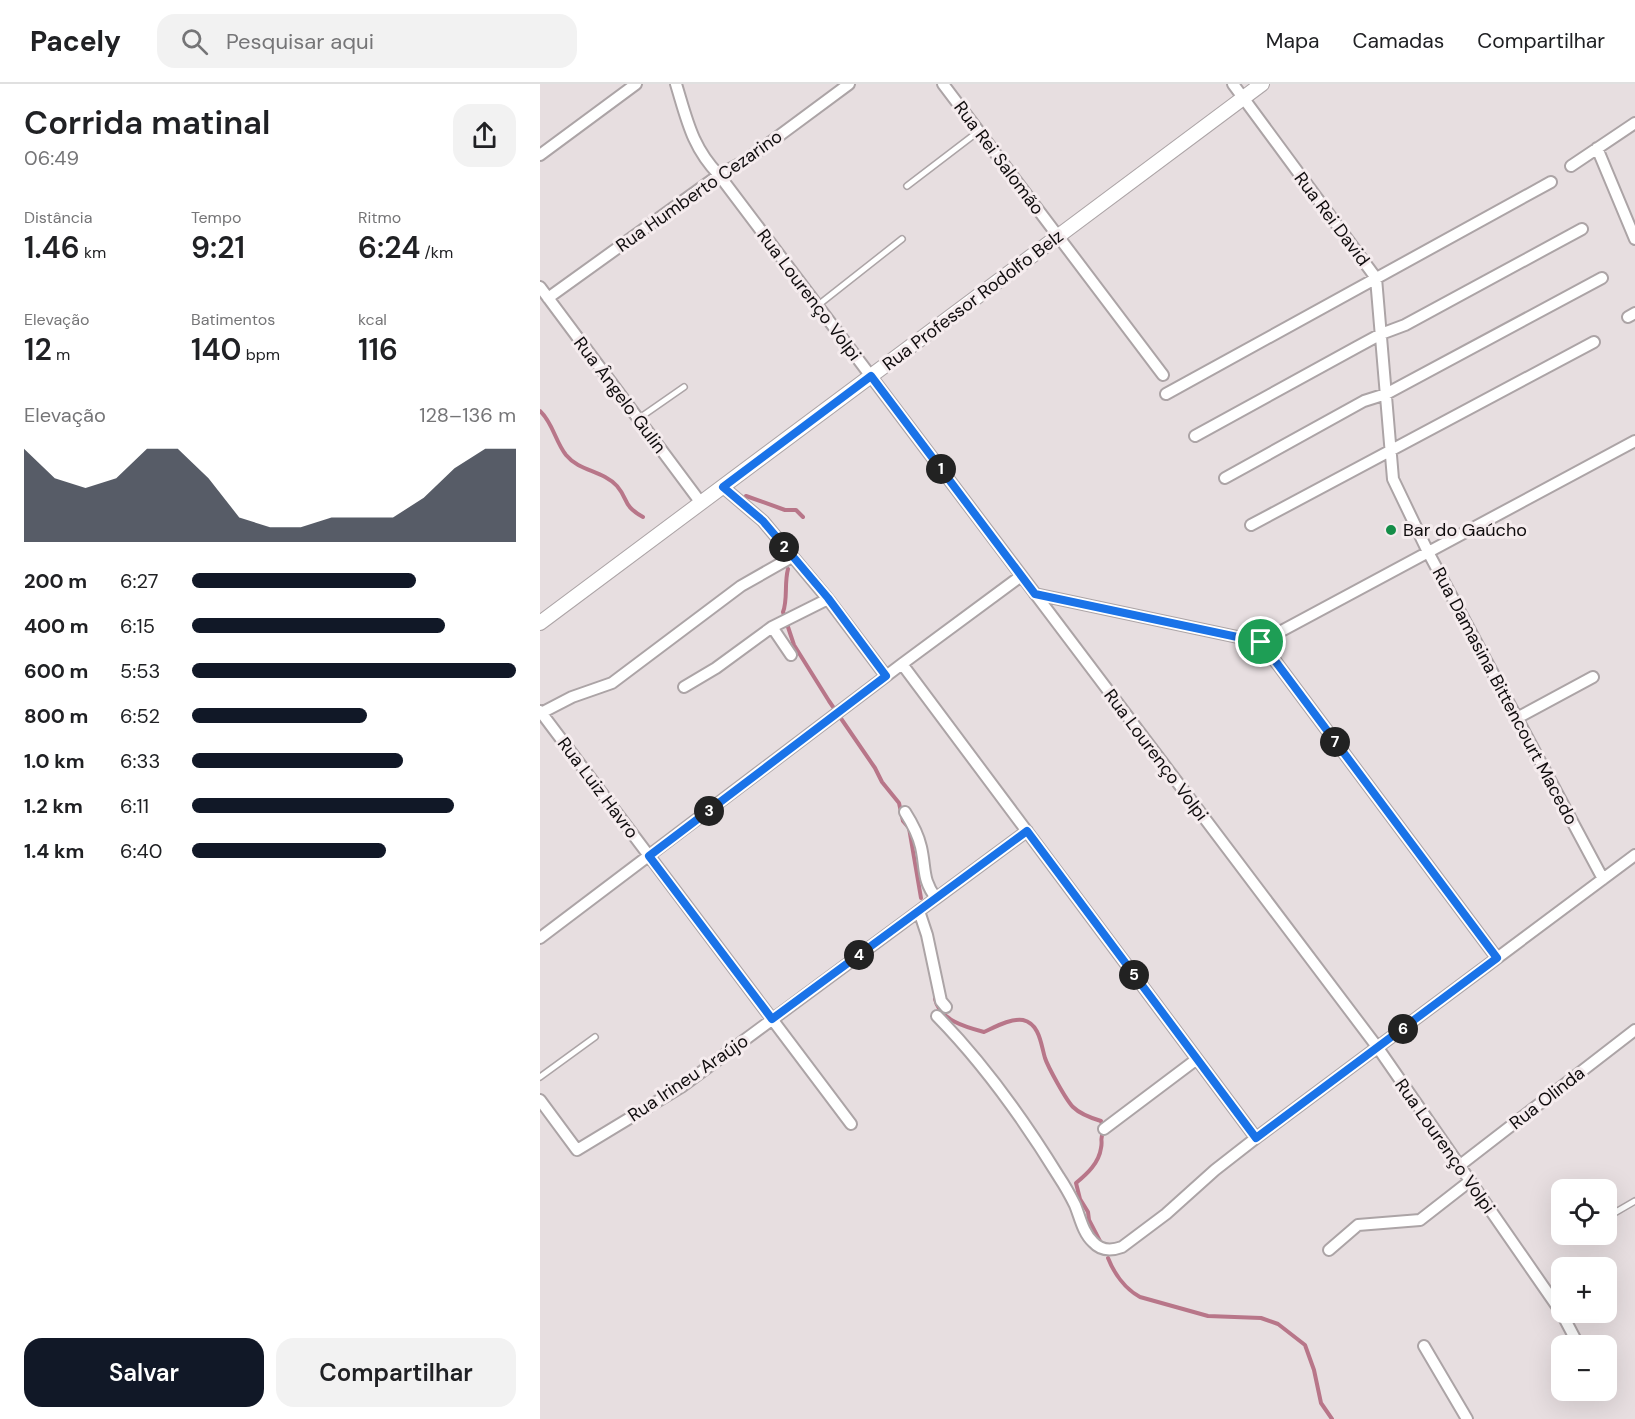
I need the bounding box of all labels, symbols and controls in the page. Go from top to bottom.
search box [157,14,577,68]
text: Pacely [30,23,121,60]
icon: search [178,25,211,58]
text: Pesquisar aqui [226,27,374,56]
text: Mapa [1266,27,1319,55]
text: Camadas [1352,27,1444,55]
text: Compartilhar [1477,27,1605,55]
street label: Rua Rei Salomão [948,96,1050,220]
text: Corrida matinal [24,101,270,144]
button: share [453,104,516,167]
street label: Rua Humberto Cezarino [611,124,787,258]
text: 06:49 [24,145,79,171]
street label: Rua Rei David [1289,167,1375,271]
text: Distância [24,207,92,228]
text: Tempo [191,207,241,228]
text: Ritmo [358,207,401,228]
street label: Rua Lourenço Volpi [751,224,867,366]
street label: Rua Professor Rodolfo Belz [878,224,1068,376]
text: 1.46 [24,228,80,267]
text: 9:21 [191,228,245,267]
text: 6:24 [358,228,420,267]
text: km [80,242,106,263]
text: /km [420,242,453,263]
text: Elevação [24,309,89,330]
text: Batimentos [191,309,275,330]
text: kcal [358,309,387,330]
text: 12 [24,330,52,369]
text: 140 [191,330,242,369]
text: 116 [358,330,398,369]
street label: Rua Ângelo Gulin [568,332,672,458]
text: m [52,344,70,365]
text: bpm [242,344,280,365]
text: Elevação [24,402,106,428]
text: 128–136 m [419,402,516,428]
pin: 1 [926,454,956,484]
text: 1 [938,458,944,479]
place label: Bar do Gaúcho [1403,518,1527,542]
marker: Bar do Gaúcho [1384,523,1398,537]
pin: 2 [769,532,799,562]
text: 2 [779,536,789,557]
street label: Rua Damasina Bittencourt Macedo [1427,563,1583,829]
text: 200 m [24,568,87,594]
text: 6:27 [120,568,158,594]
text: 400 m [24,613,89,639]
text: 6:15 [120,613,155,639]
pin [1235,616,1286,667]
icon: arrive [1244,625,1277,658]
text: 600 m [24,658,88,684]
text: 5:53 [120,658,160,684]
street label: Rua Lourenço Volpi [1098,684,1214,826]
text: 800 m [24,703,88,729]
text: 6:52 [120,703,160,729]
pin: 7 [1320,727,1350,757]
text: 7 [1331,731,1339,752]
street label: Rua Luiz Havro [552,732,644,844]
text: 1.0 km [24,748,85,774]
text: 6:33 [120,748,160,774]
text: 1.2 km [24,793,83,819]
text: 6:11 [120,793,149,819]
pin: 3 [694,796,724,826]
text: 3 [704,800,714,821]
text: 1.4 km [24,838,84,864]
text: 6:40 [120,838,162,864]
pin: 4 [844,940,874,970]
text: 4 [854,944,864,965]
pin: 5 [1119,960,1149,990]
text: 5 [1129,964,1139,985]
pin: 6 [1388,1014,1418,1044]
text: 6 [1398,1018,1408,1039]
street label: Rua Irineu Araújo [623,1029,753,1127]
street label: Rua Olinda [1504,1061,1590,1135]
street label: Rua Lourenço Volpi [1389,1074,1501,1218]
map controls [1551,1179,1617,1401]
button: locate [1551,1179,1617,1245]
button: + [1551,1257,1617,1323]
button: − [1551,1335,1617,1401]
button: Salvar [24,1338,264,1407]
button: Compartilhar [276,1338,516,1407]

